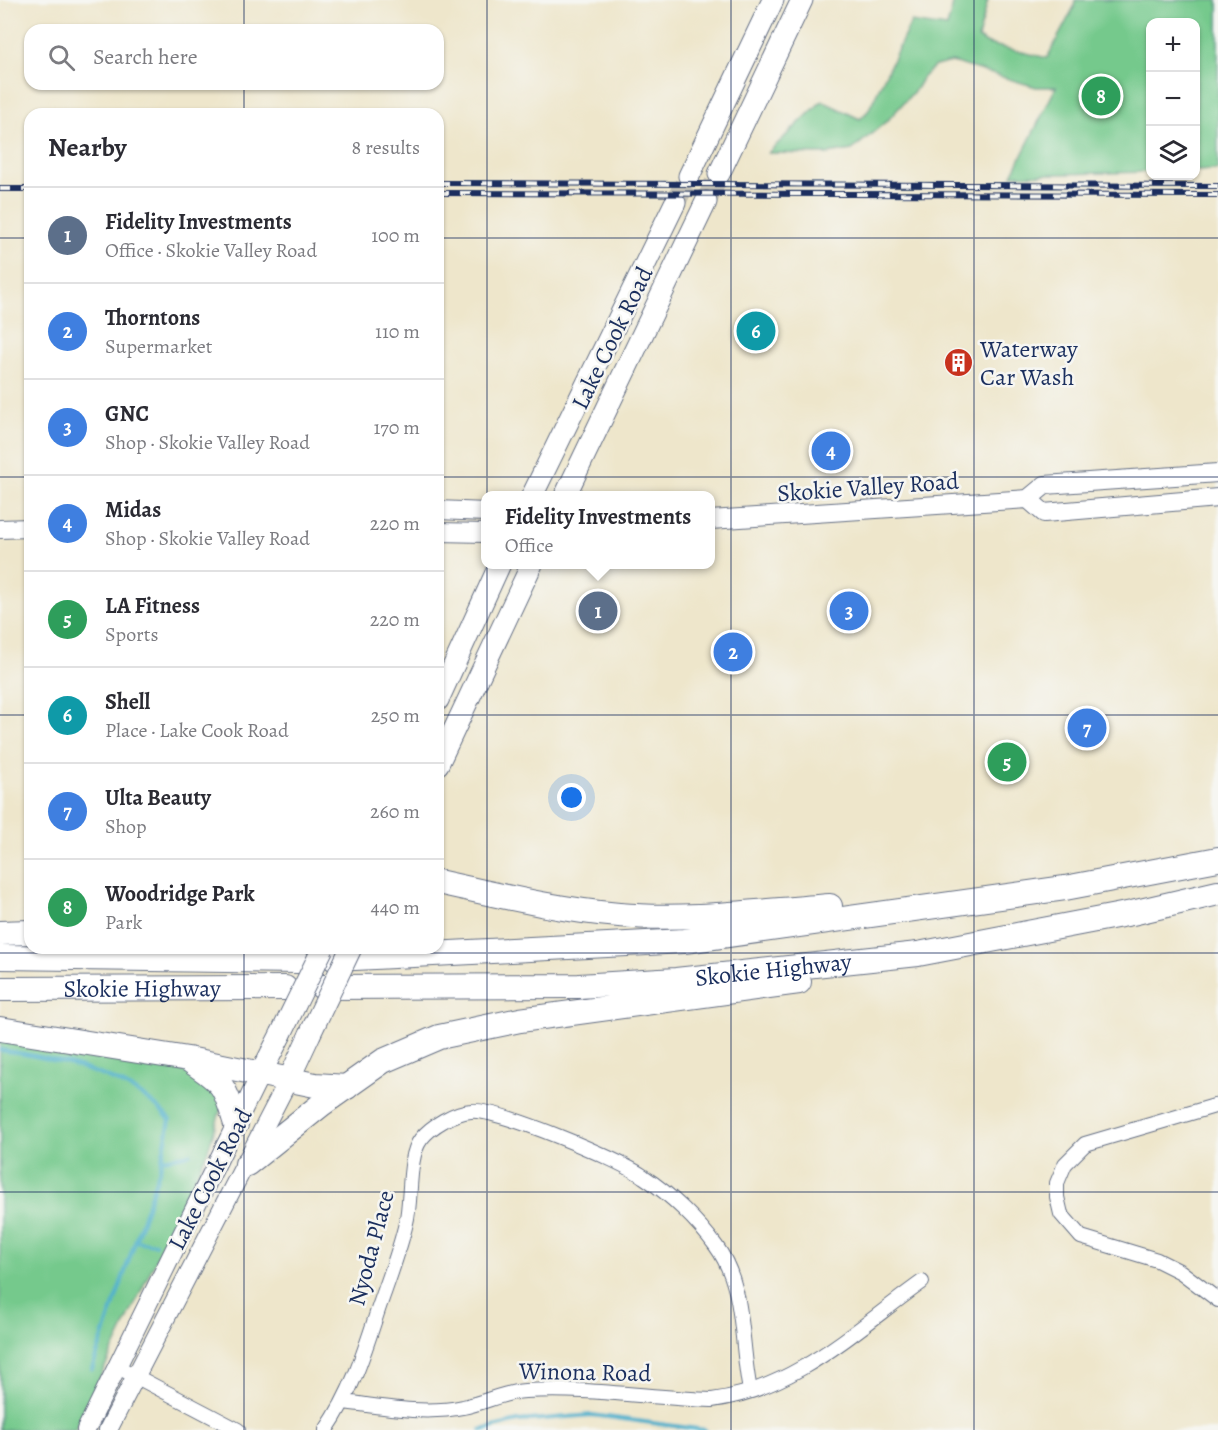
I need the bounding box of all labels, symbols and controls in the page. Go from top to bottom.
map controls [1146,18,1200,180]
button: + [1146,18,1200,72]
search box [24,24,444,90]
icon: search [45,41,78,74]
text: Search here [93,42,198,72]
button: − [1146,72,1200,126]
pin: 8 [1082,74,1120,118]
button: layers [1146,126,1200,180]
text: Nearby [48,130,127,165]
text: 8 results [352,134,420,161]
text: Fidelity Investments [105,207,292,237]
text: 1 [64,222,71,249]
text: 100 m [371,222,420,249]
text: Office · Skokie Valley Road [105,237,317,264]
street label: Lake Cook Road [564,261,660,415]
text: Thorntons [105,303,200,333]
pin: 6 [736,308,776,354]
text: 2 [63,318,72,345]
text: 110 m [375,318,420,345]
text: Supermarket [105,333,212,360]
place label: Waterway Car Wash [979,333,1078,393]
building icon: Waterway Car Wash [943,347,975,379]
text: GNC [105,399,149,429]
text: 3 [63,414,72,441]
text: 170 m [374,414,420,441]
pin: 4 [812,428,850,474]
text: Shop · Skokie Valley Road [105,429,310,456]
street label: Skokie Valley Road [776,465,960,509]
popup [481,491,715,569]
text: Midas [105,495,161,525]
text: Fidelity Investments [505,502,691,532]
text: 4 [63,510,72,537]
text: 220 m [370,510,420,537]
text: Shop · Skokie Valley Road [105,525,310,552]
text: Office [505,532,553,559]
pin: 1 [578,588,618,634]
pin: 3 [830,588,868,634]
text: LA Fitness [105,591,200,621]
text: 5 [63,606,72,633]
text: 220 m [370,606,420,633]
text: Sports [105,621,158,648]
pin: 2 [714,630,752,674]
text: Shell [105,687,150,717]
text: 6 [63,702,72,729]
text: 250 m [371,702,420,729]
pin: 7 [1068,706,1106,750]
text: Place · Lake Cook Road [105,717,289,744]
pin: 5 [988,740,1026,784]
text: Ulta Beauty [105,783,211,813]
your location [557,783,586,812]
text: 7 [63,798,72,825]
text: 260 m [370,798,420,825]
text: Shop [105,813,147,840]
text: Woodridge Park [105,879,255,909]
text: 8 [63,894,72,921]
text: 440 m [371,894,420,921]
text: Park [105,909,143,936]
street label: Skokie Highway [693,945,853,994]
street label: Skokie Highway [63,972,221,1005]
street label: Lake Cook Road [160,1102,260,1255]
street label: Nyoda Place [340,1187,402,1309]
street label: Winona Road [518,1355,652,1389]

